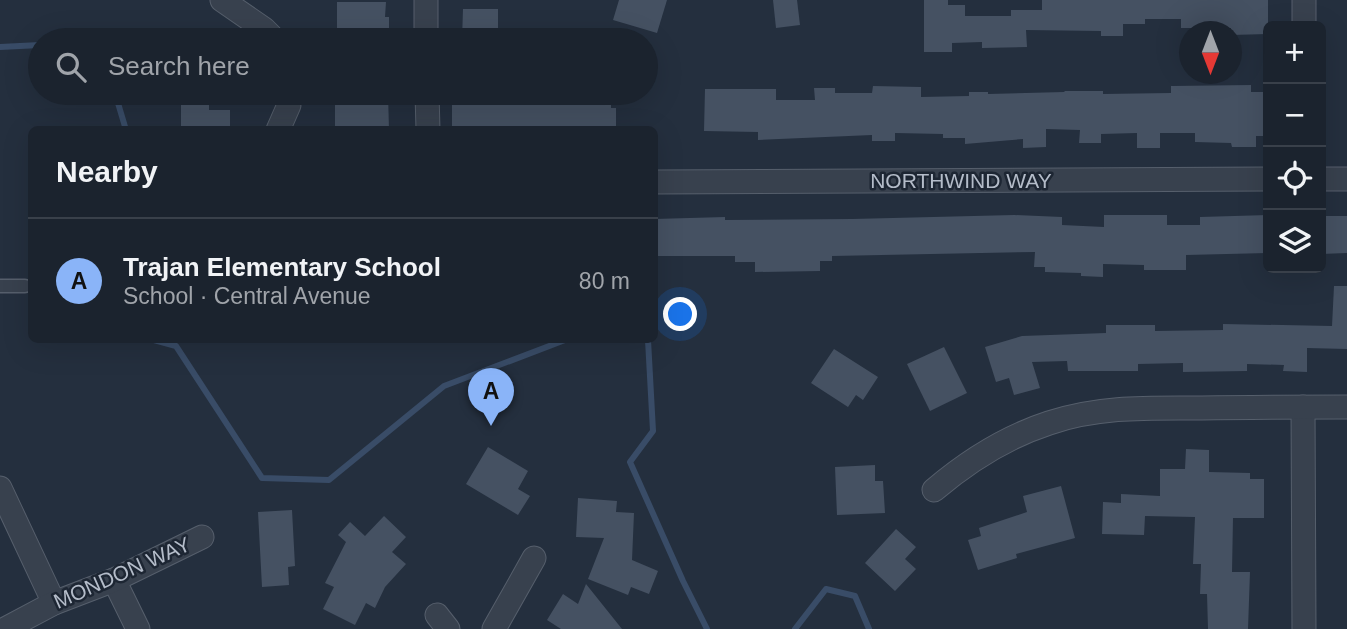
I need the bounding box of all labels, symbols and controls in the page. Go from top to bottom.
north arrow [1179,21,1242,84]
map controls [1263,21,1326,273]
button: + [1263,21,1326,84]
search box [28,28,658,105]
icon: search [52,48,90,86]
text: Search here [108,51,250,81]
button: − [1263,84,1326,147]
button: locate [1263,147,1326,210]
text: Nearby [56,155,158,188]
street label: NORTHWIND WAY [870,169,1052,192]
button: layers [1263,210,1326,273]
text: Trajan Elementary School [123,252,441,282]
text: A [71,268,87,294]
text: 80 m [579,268,630,294]
text: School · Central Avenue [123,283,371,309]
your location [663,297,697,331]
pin: A [468,368,514,426]
street label: MONDON WAY [50,532,194,613]

